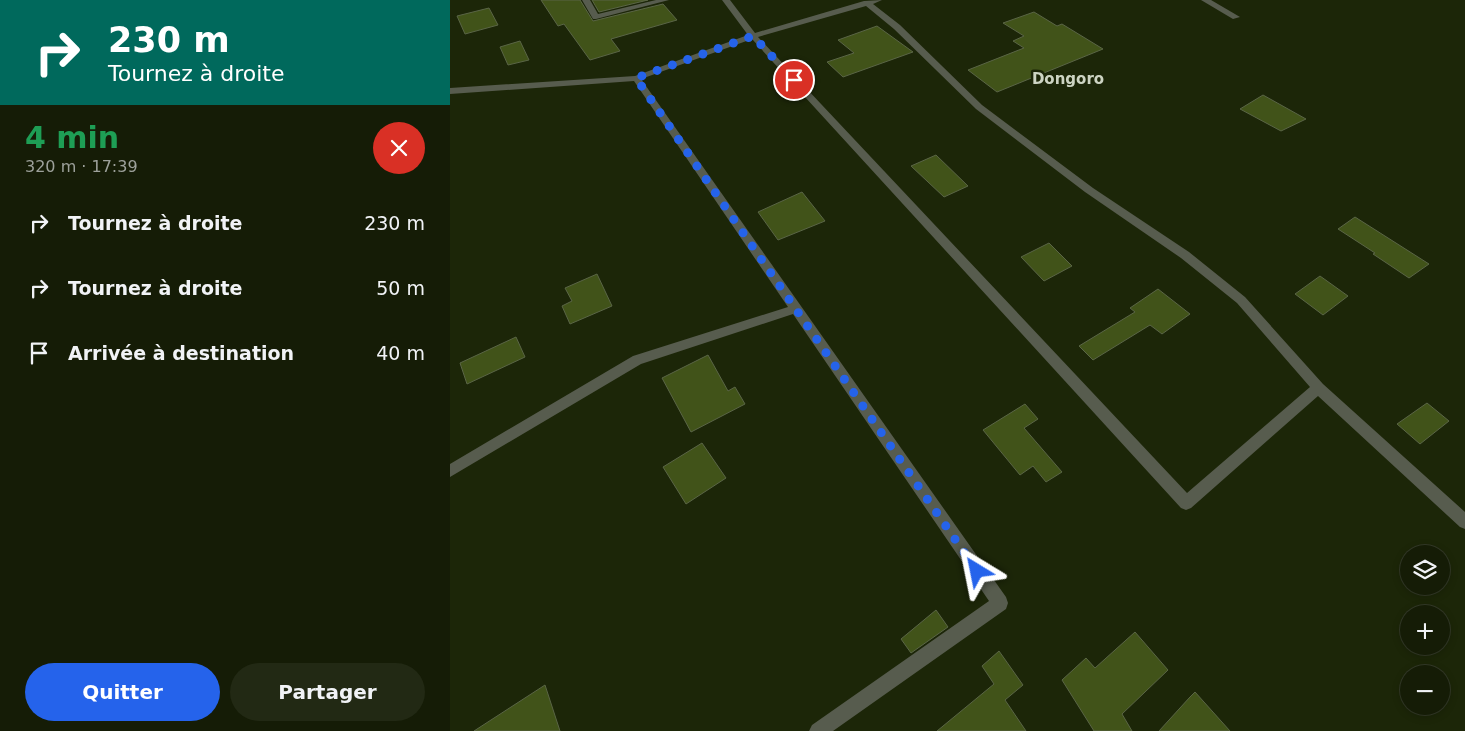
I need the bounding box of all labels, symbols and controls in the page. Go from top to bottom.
icon: right [25,20,90,85]
text: 230 m [108,20,230,60]
pin [773,59,815,101]
text: Tournez à droite [108,61,285,86]
icon: arrive [780,66,808,94]
district label: Dongoro [1032,70,1104,88]
text: 4 min [25,120,119,155]
button: close [373,122,425,174]
text: 320 m · 17:39 [25,157,138,176]
icon: right [25,209,53,237]
text: Tournez à droite [68,212,242,234]
text: 230 m [364,212,425,234]
icon: right [25,274,53,302]
text: Tournez à droite [68,277,242,299]
text: 50 m [376,277,425,299]
icon: arrive [25,339,53,367]
text: Arrivée à destination [68,342,294,364]
text: 40 m [376,342,425,364]
position arrow [950,544,1002,596]
map controls [1400,545,1450,715]
button: layers [1400,545,1450,595]
button: + [1400,605,1450,655]
button: Quitter [25,663,220,721]
button: Partager [230,663,425,721]
button: − [1400,665,1450,715]

